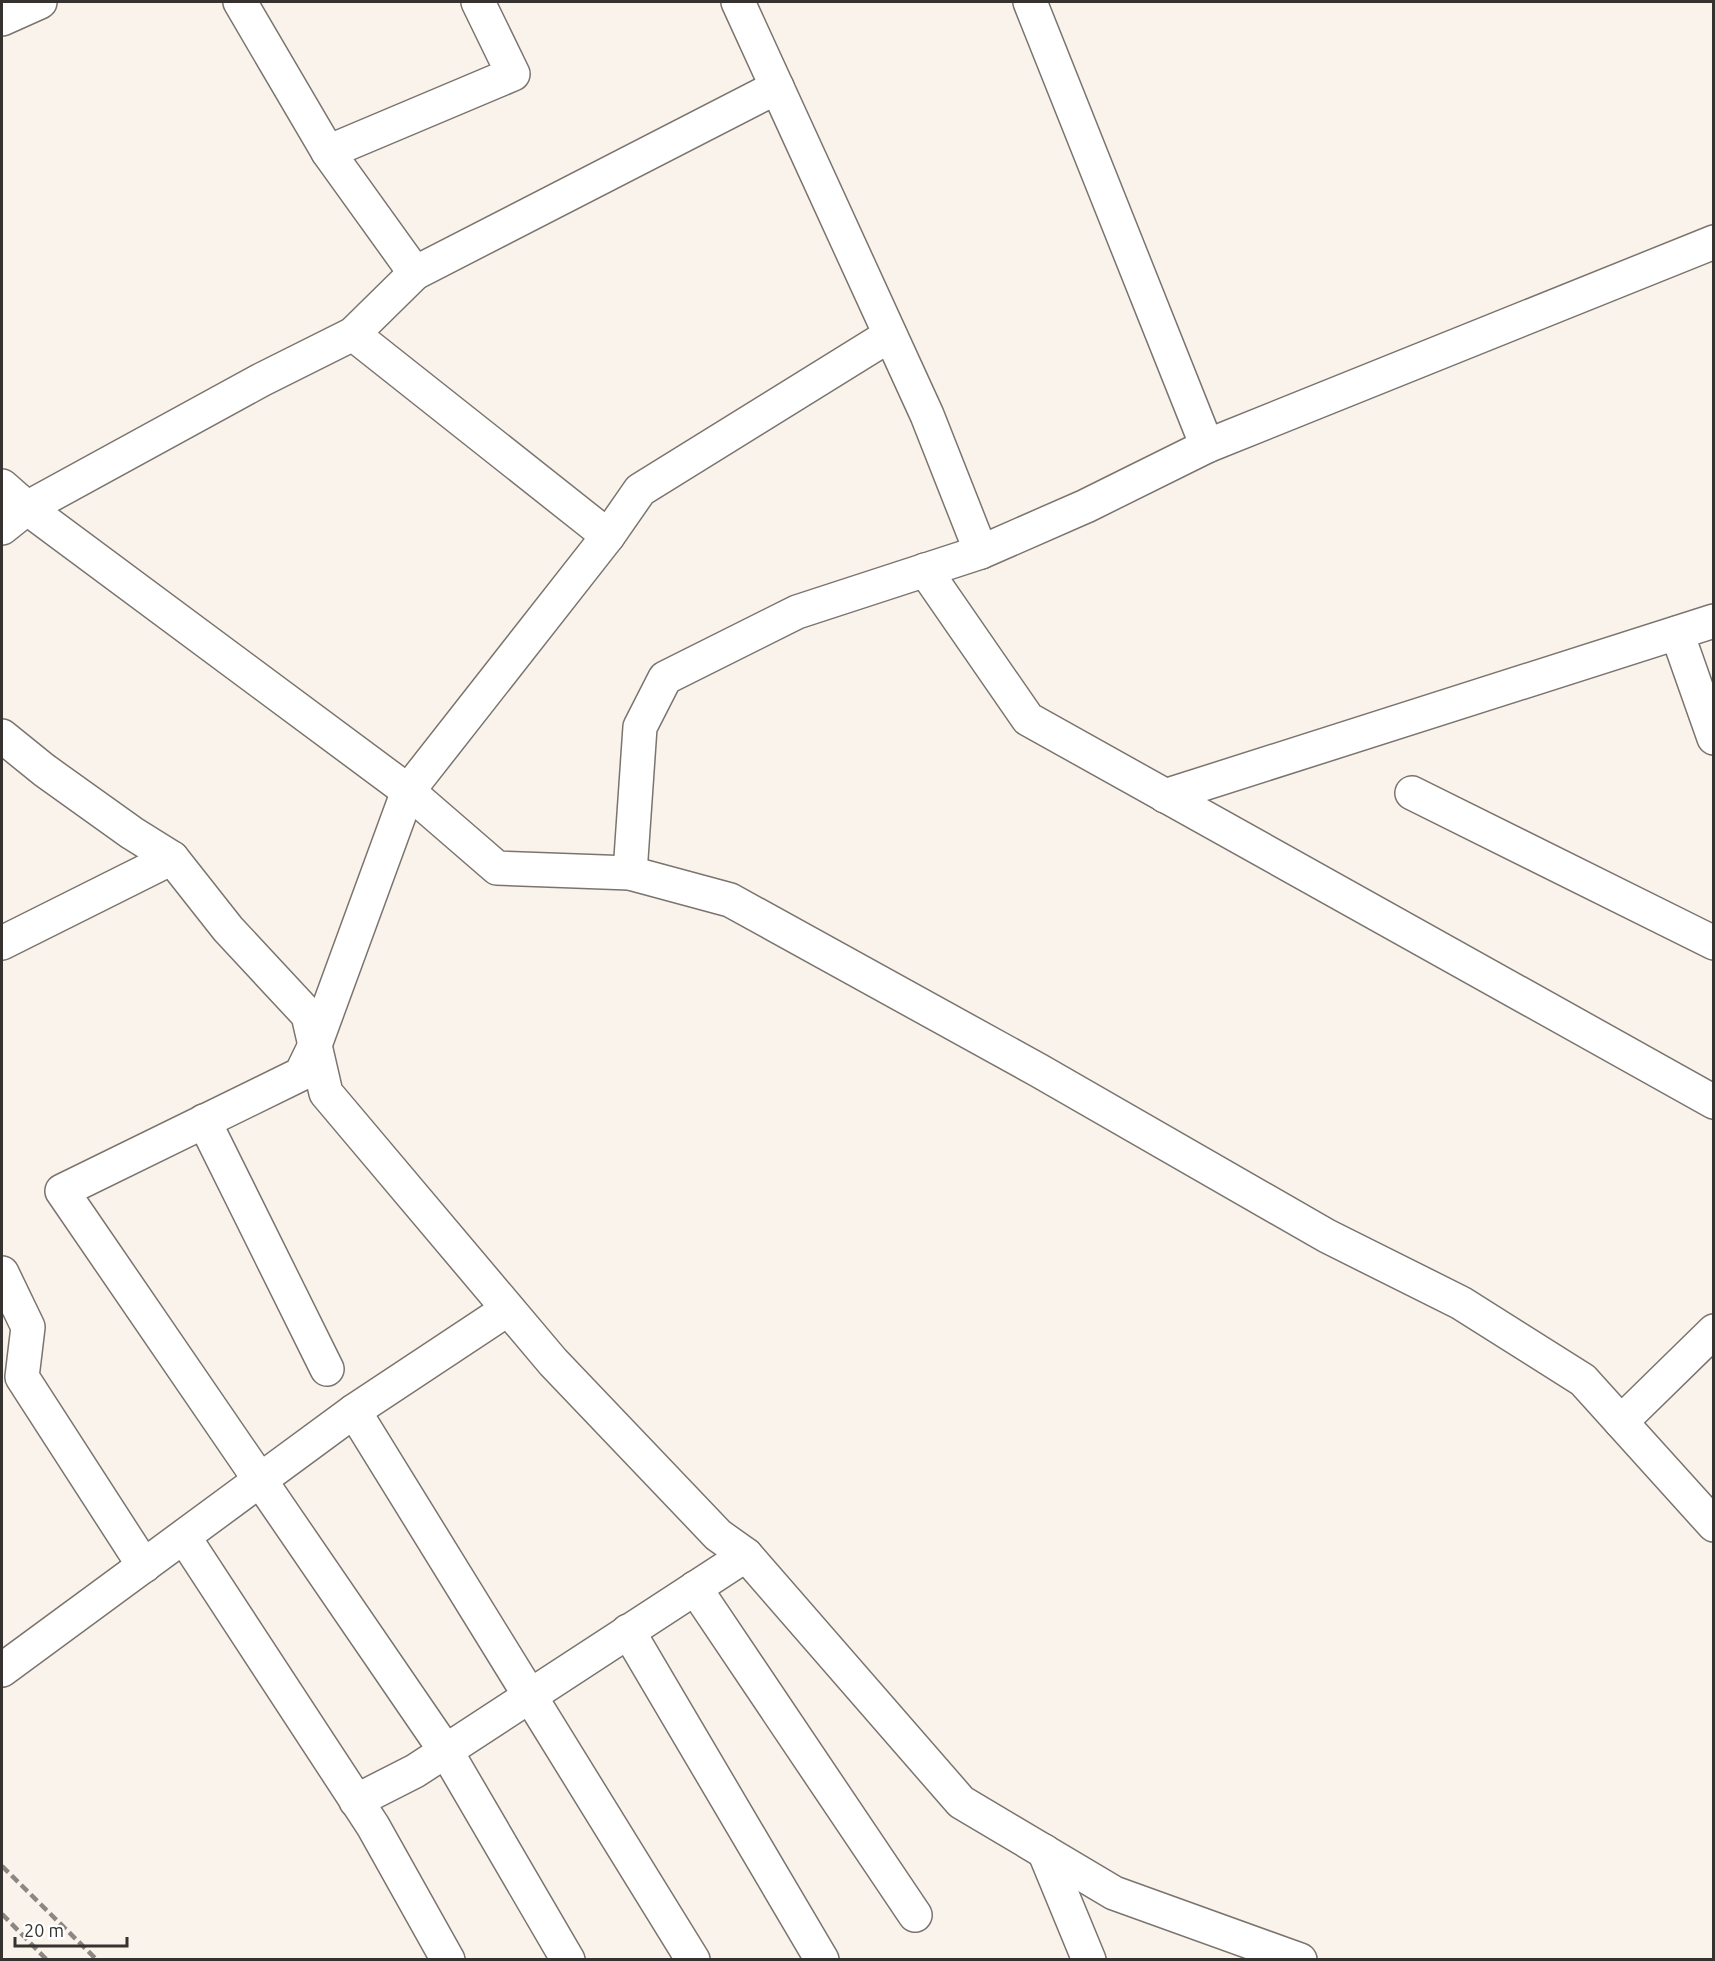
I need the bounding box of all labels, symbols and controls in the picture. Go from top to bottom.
scale bar [15,1910,128,1948]
text: 20 m [24,1920,64,1940]

